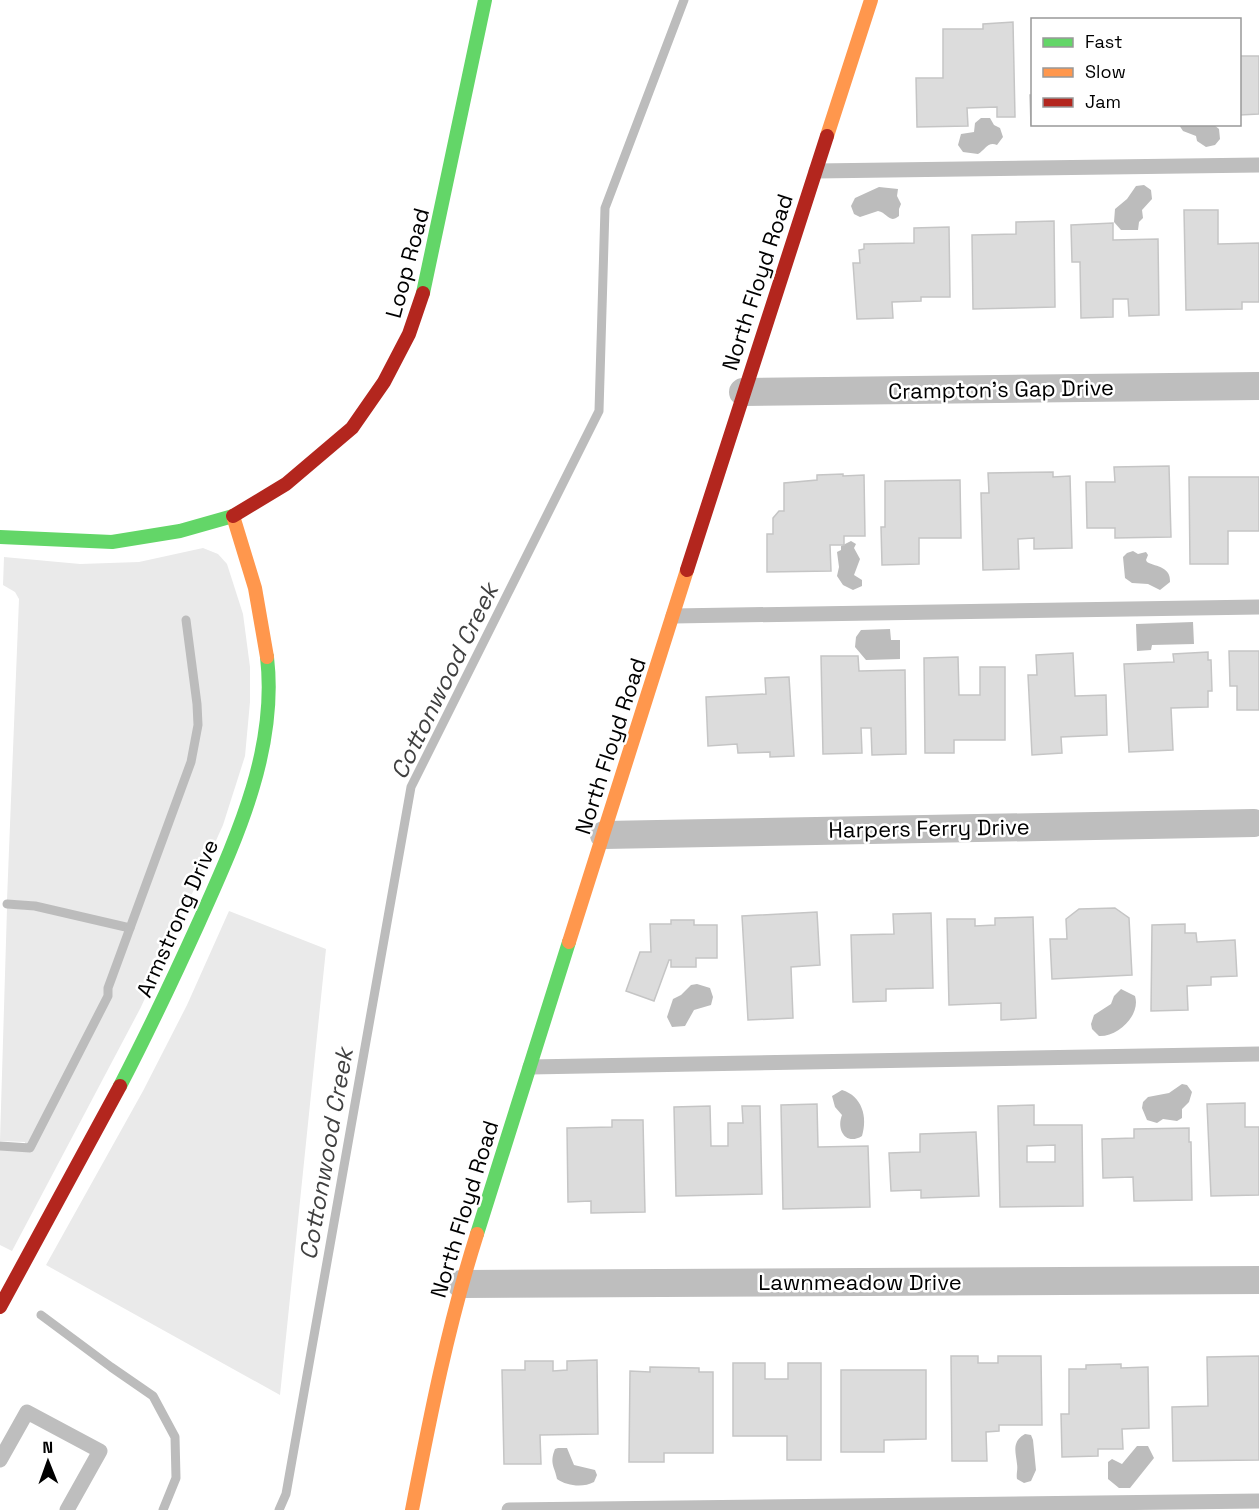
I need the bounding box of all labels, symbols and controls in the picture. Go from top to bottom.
legend [1031,18,1241,126]
text: Fast [1085,30,1122,53]
text: Slow [1085,60,1126,83]
text: Jam [1085,90,1121,113]
street label: North Floyd Road [715,190,799,374]
street label: Loop Road [379,205,435,321]
street label: Crampton's Gap Drive [888,373,1114,405]
water label: Cottonwood Creek [383,575,506,784]
street label: North Floyd Road [568,654,652,838]
street label: Harpers Ferry Drive [828,812,1030,844]
street label: Armstrong Drive [130,835,224,1001]
water label: Cottonwood Creek [292,1043,360,1262]
street label: North Floyd Road [424,1117,504,1301]
street label: Lawnmeadow Drive [758,1268,962,1296]
north arrow [18,1432,78,1492]
text: N [42,1437,53,1458]

